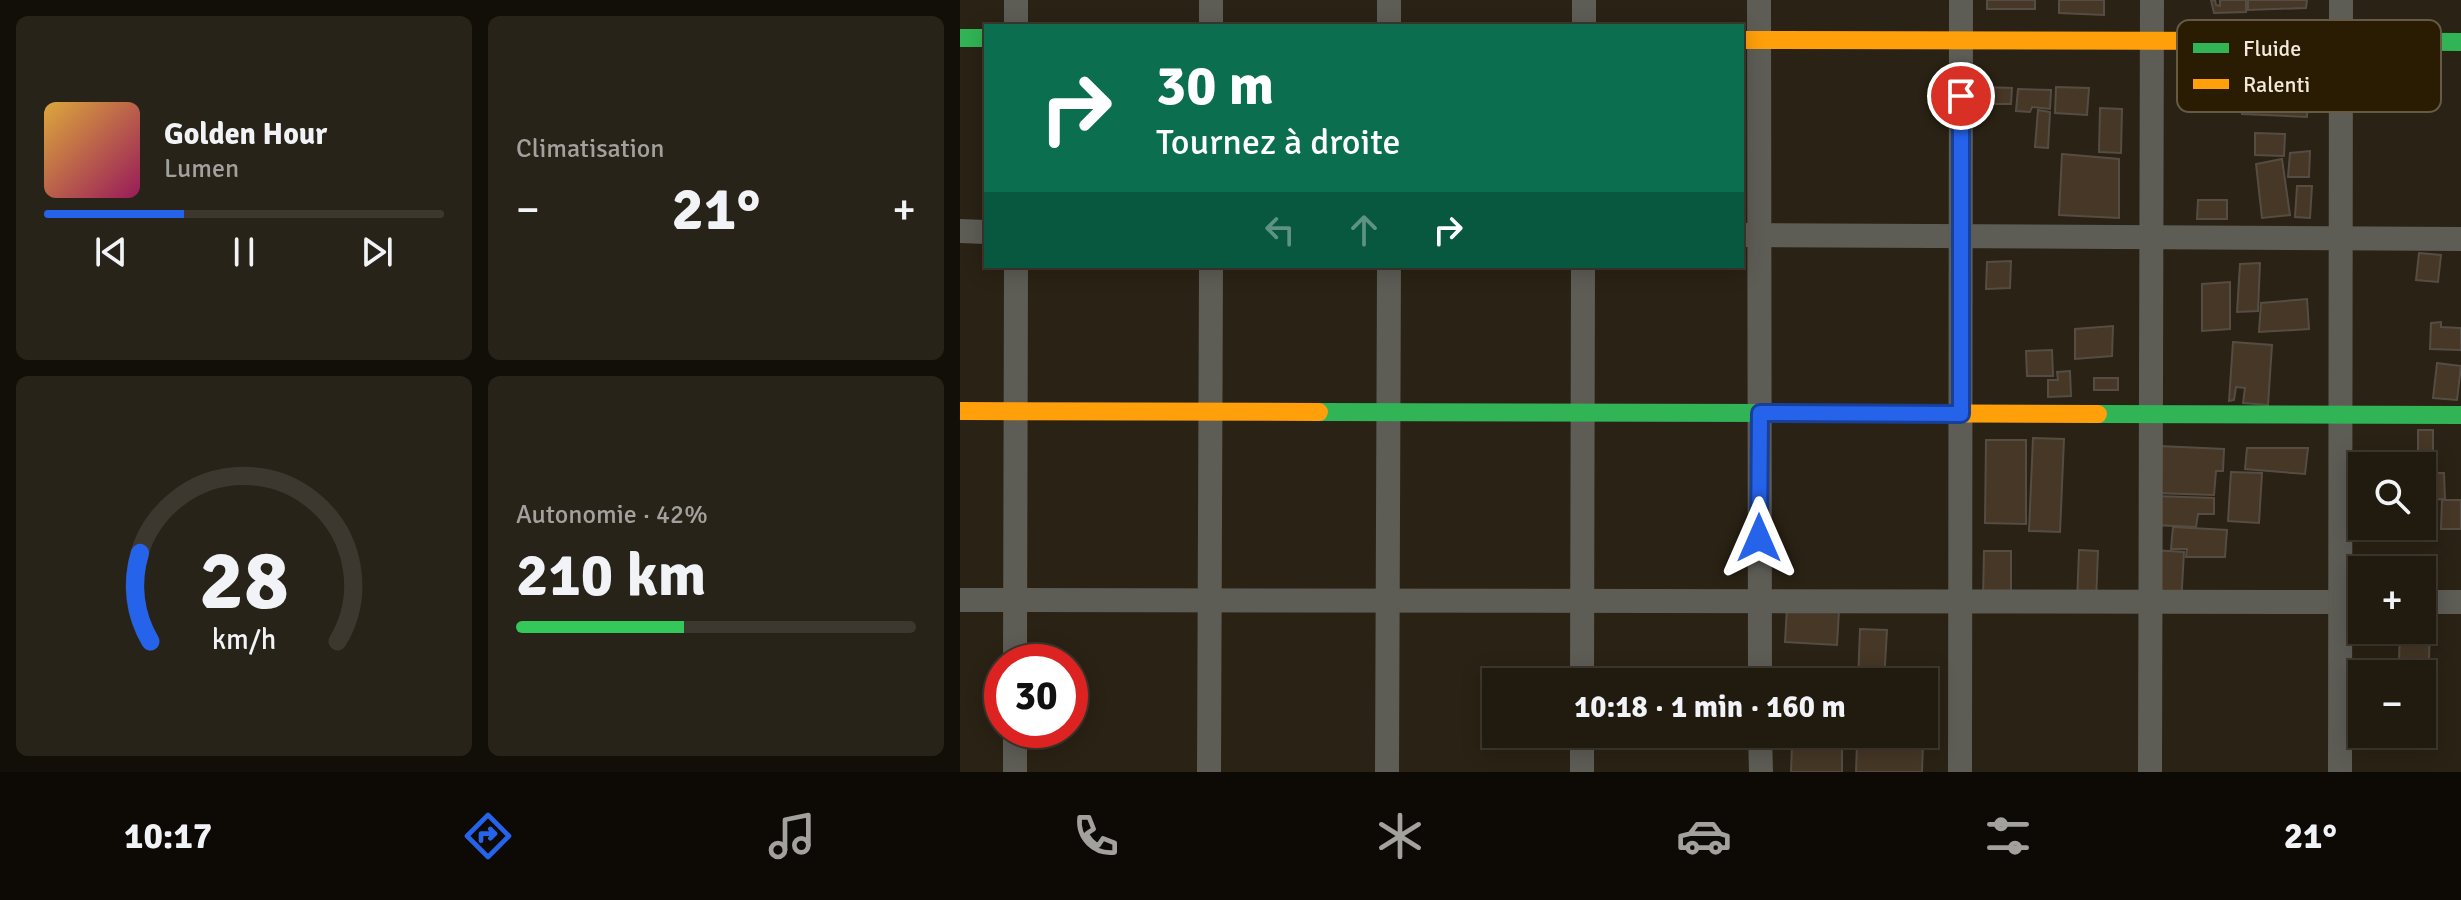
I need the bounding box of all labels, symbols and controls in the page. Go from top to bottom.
legend [2177,20,2441,112]
text: Fluide [2243,35,2301,62]
text: 30 m [1156,51,1274,120]
icon: right [1024,56,1128,160]
pin [1927,62,1995,130]
text: Ralenti [2243,71,2310,98]
icon: arrive [1939,74,1983,118]
text: Golden Hour [164,116,327,153]
text: Tournez à droite [1156,120,1400,165]
text: Climatisation [516,133,665,165]
text: Lumen [164,153,239,185]
text: 21° [672,173,760,247]
text: − [516,183,540,237]
text: + [892,183,916,237]
icon: left [1258,208,1302,252]
icon: ahead [1342,208,1386,252]
icon: right [1426,208,1470,252]
icon: previous [89,230,133,274]
icon: pause [222,230,266,274]
icon: next [355,230,399,274]
map controls [2348,452,2436,748]
button: search [2348,452,2436,540]
position arrow [1717,496,1801,580]
text: Autonomie · 42% [516,499,708,531]
text: 28 [199,530,289,632]
text: 210 km [516,539,706,613]
button: + [2348,556,2436,644]
text: km/h [212,622,276,657]
speed limit sign: 30 [984,644,1088,748]
button: − [2348,660,2436,748]
text: 10:18 · 1 min · 160 m [1574,689,1846,726]
icon: directions [460,808,516,864]
icon: music [764,808,820,864]
icon: phone [1068,808,1124,864]
icon: climate [1372,808,1428,864]
icon: car [1676,808,1732,864]
icon: filters [1980,808,2036,864]
text: 10:17 [124,814,212,859]
text: 21° [2284,814,2337,859]

